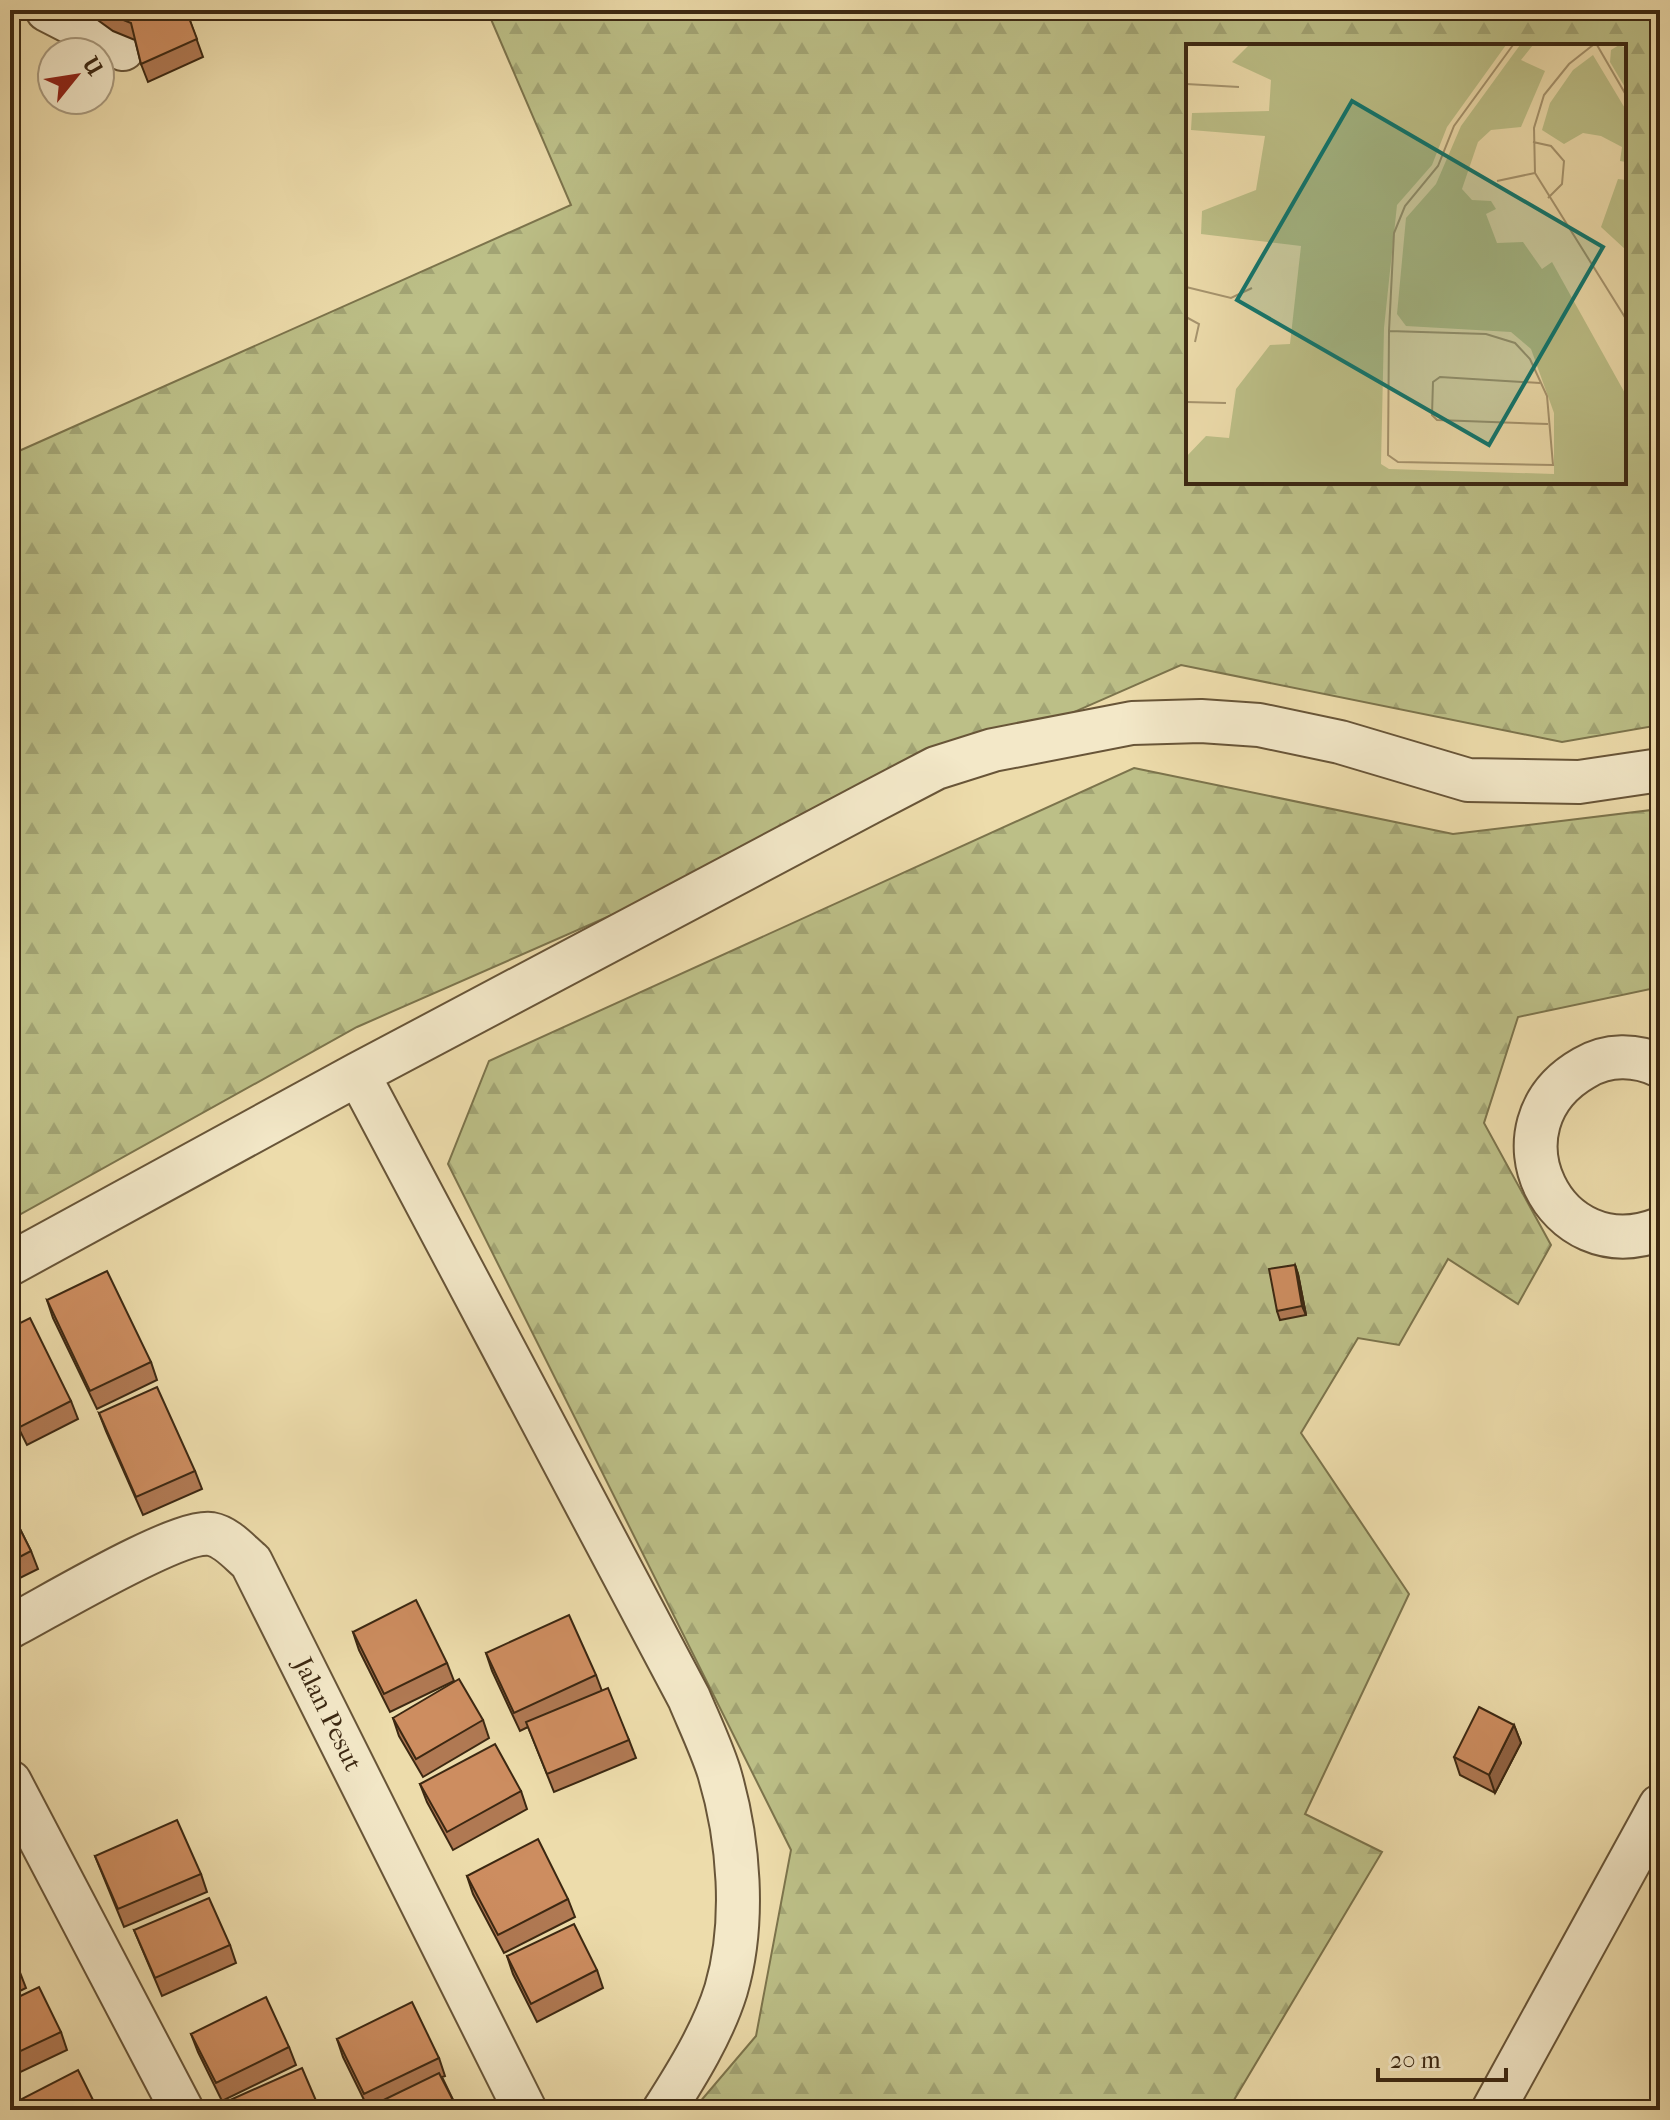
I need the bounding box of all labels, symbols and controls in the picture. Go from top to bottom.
north arrow [36,36,116,116]
inset map [1186,44,1626,484]
text: U [76,52,108,81]
street label: Jalan Pesut [286,1650,369,1777]
scale bar [1378,2032,1506,2082]
text: 20 m [1390,2046,1441,2074]

